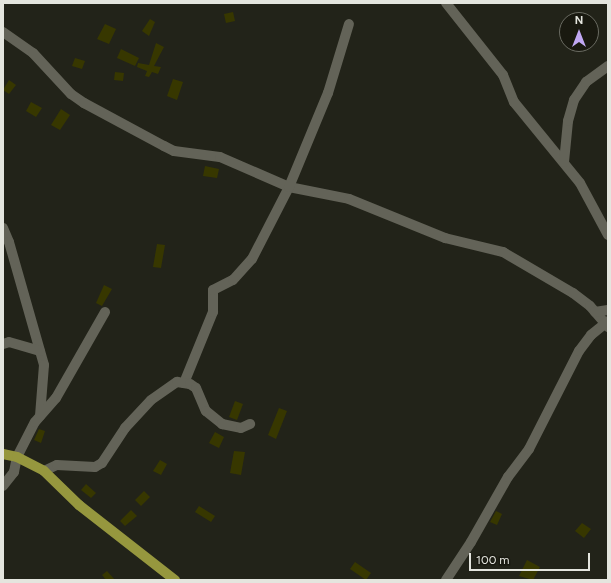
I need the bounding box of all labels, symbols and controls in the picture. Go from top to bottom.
north arrow [559,12,599,52]
text: N [575,14,583,27]
scale bar [471,545,592,571]
text: 100 m [476,553,510,567]

